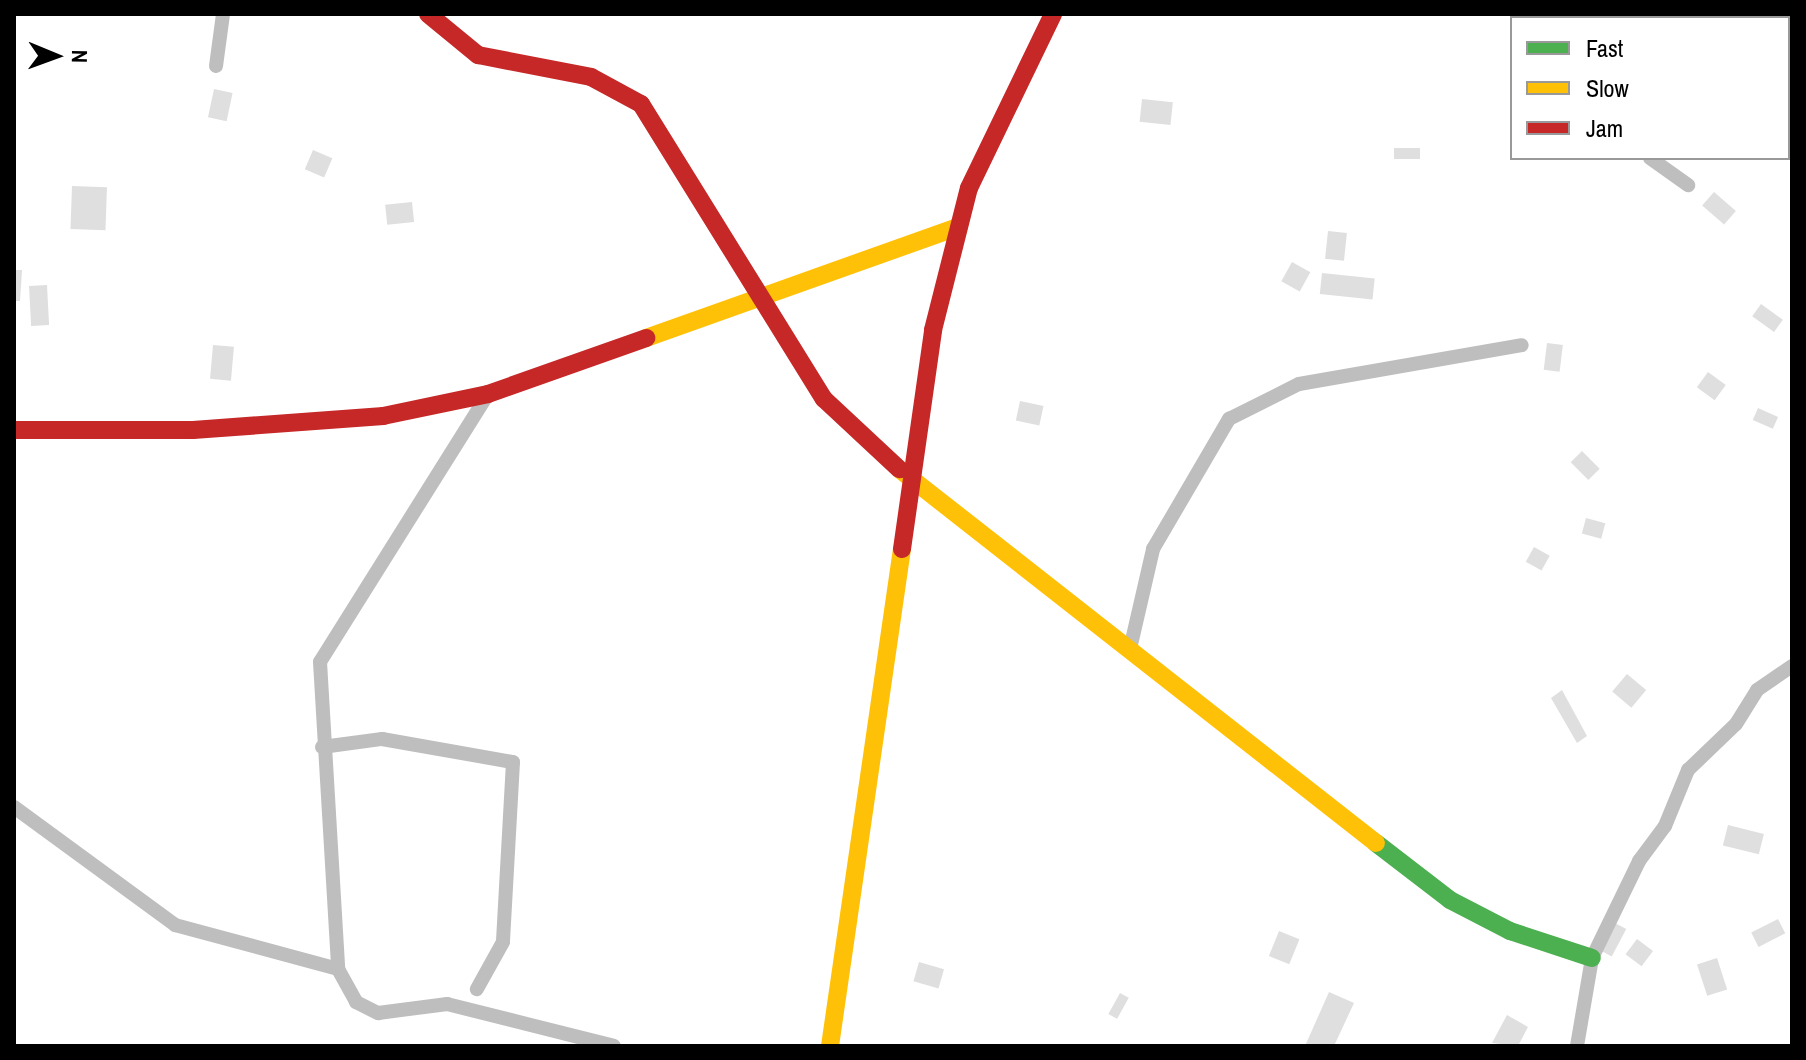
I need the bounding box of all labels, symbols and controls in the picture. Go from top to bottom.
north arrow [16,16,96,96]
legend [1510,16,1790,160]
text: Fast [1586,32,1623,64]
text: N [65,50,95,63]
text: Slow [1586,72,1629,104]
text: Jam [1586,112,1623,144]

